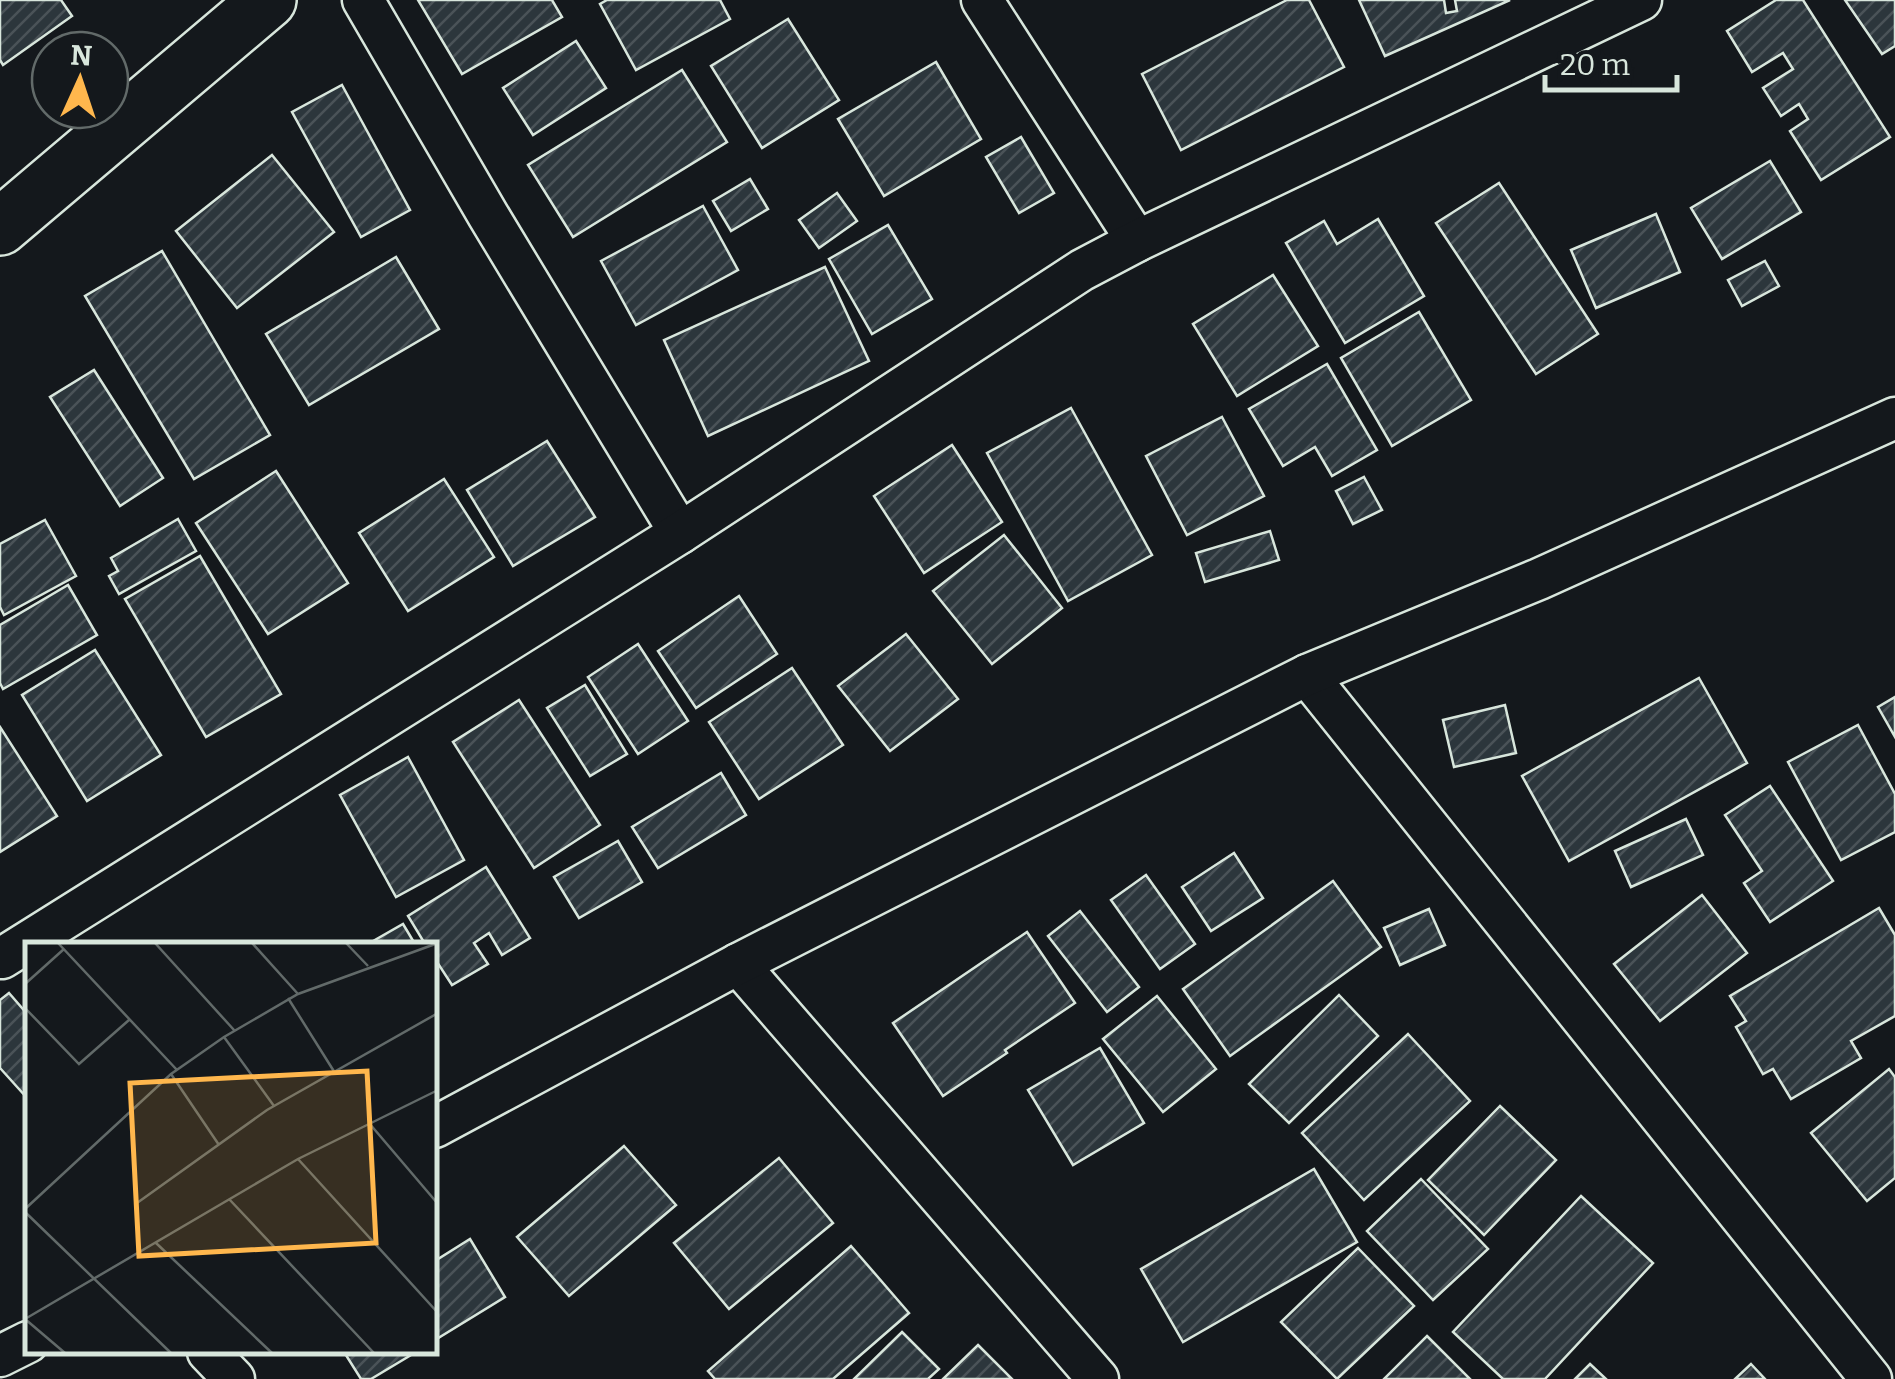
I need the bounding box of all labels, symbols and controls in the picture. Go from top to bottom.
north arrow [30,30,130,130]
scale bar [1545,30,1678,92]
text: N [70,38,93,73]
text: 20 m [1560,47,1631,83]
inset map [25,942,438,1354]

